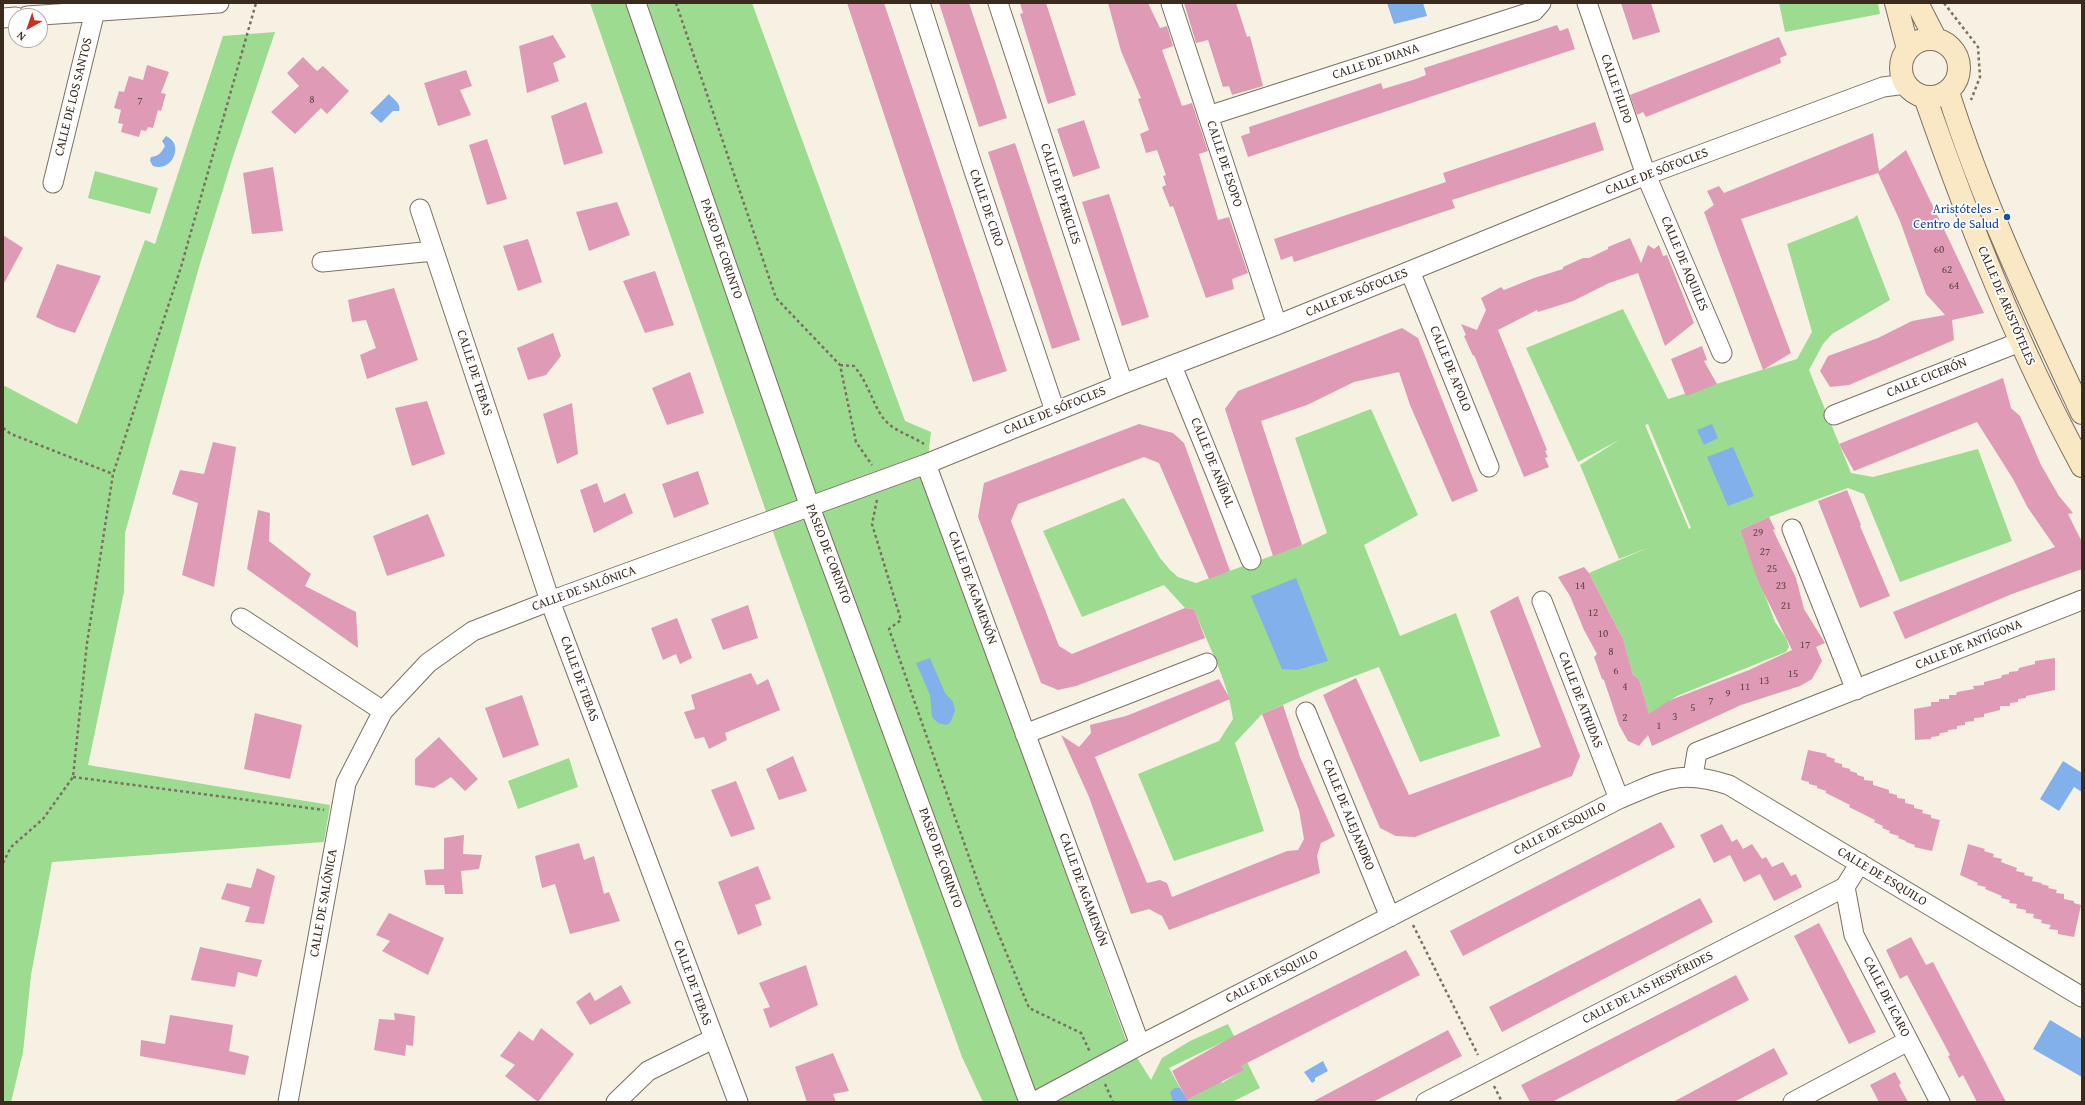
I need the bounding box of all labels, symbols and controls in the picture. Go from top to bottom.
north arrow [8,8,48,48]
text: N [13,28,29,45]
street label: CALLE DE LOS SANTOS [52,36,96,158]
street label: CALLE DE DIANA [1331,41,1421,83]
street label: CALLE FILIPO [1597,52,1635,126]
house number: 8 [309,93,315,107]
house number: 7 [137,94,143,108]
street label: CALLE DE ESOPO [1203,119,1245,209]
street label: CALLE DE PERICLES [1036,141,1084,247]
street label: CALLE DE SÓFOCLES [1603,145,1711,199]
street label: CALLE DE CIRO [966,167,1006,249]
street label: PASEO DE CORINTO [696,197,746,301]
place label: Aristóteles - Centro de Salud [1913,202,1999,233]
marker: Aristóteles - Centro de Salud [2002,212,2012,222]
street label: CALLE DE AQUILES [1657,214,1711,314]
house number: 60 [1934,243,1944,257]
street label: CALLE DE ARISTÓTELES [1974,244,2038,368]
house number: 62 [1942,263,1952,277]
street label: CALLE DE SÓFOCLES [1304,265,1410,321]
house number: 64 [1949,279,1959,293]
street label: CALLE DE APOLO [1426,324,1474,414]
street label: CALLE DE TEBAS [453,328,495,418]
street label: CALLE CICERÓN [1885,355,1969,401]
street label: CALLE DE SÓFOCLES [1002,383,1108,439]
street label: CALLE DE ANÍBAL [1187,416,1237,510]
street label: PASEO DE CORINTO [802,502,854,606]
house number: 29 [1753,526,1763,540]
street label: CALLE DE AGAMENÓN [944,529,1000,647]
house number: 27 [1760,545,1770,559]
house number: 25 [1767,562,1777,576]
street label: CALLE DE SALÓNICA [530,563,638,615]
house number: 14 [1575,579,1585,593]
house number: 23 [1776,579,1786,593]
house number: 21 [1781,599,1791,613]
house number: 12 [1588,606,1598,620]
street label: CALLE DE ANTÍGONA [1913,616,2025,674]
house number: 10 [1598,627,1608,641]
street label: CALLE DE TEBAS [556,634,602,724]
house number: 17 [1800,638,1810,652]
house number: 8 [1608,645,1614,659]
street label: CALLE DE ATRIDAS [1554,650,1606,750]
house number: 6 [1613,664,1619,678]
house number: 15 [1788,667,1798,681]
house number: 13 [1759,674,1769,688]
house number: 4 [1622,680,1628,694]
house number: 11 [1740,680,1750,694]
house number: 9 [1725,687,1731,701]
house number: 7 [1708,694,1714,708]
house number: 5 [1690,701,1696,715]
house number: 3 [1672,710,1678,724]
house number: 2 [1622,711,1628,725]
house number: 1 [1656,719,1662,733]
street label: CALLE DE ALEJANDRO [1319,757,1377,873]
street label: CALLE DE ESQUILO [1511,799,1609,859]
street label: PASEO DE CORINTO [915,806,965,910]
street label: CALLE DE AGAMENÓN [1055,831,1111,949]
street label: CALLE DE ESQUILO [1834,844,1930,910]
street label: CALLE DE SALÓNICA [307,848,341,958]
street label: CALLE DE TEBAS [669,938,715,1028]
street label: CALLE DE ESQUILO [1223,947,1321,1007]
street label: CALLE DE LAS HESPÉRIDES [1580,948,1716,1028]
street label: CALLE DE ICARO [1859,954,1913,1040]

